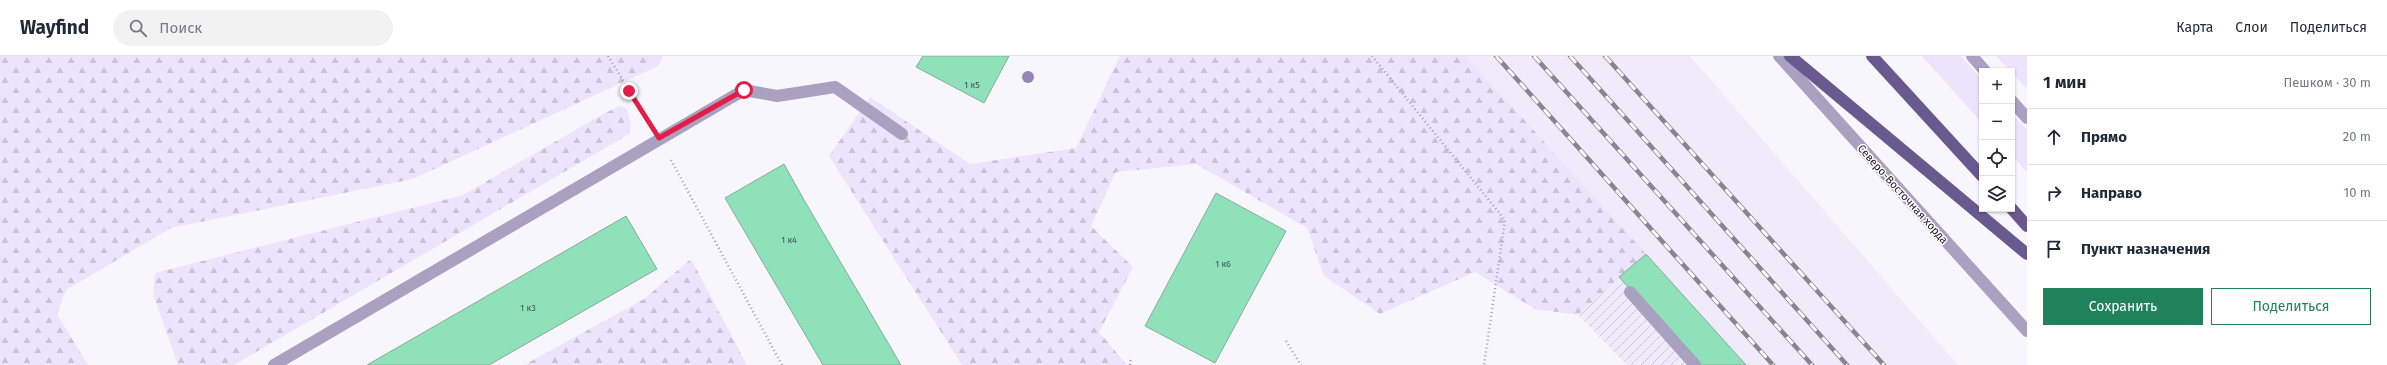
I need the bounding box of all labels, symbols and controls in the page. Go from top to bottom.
search box [113,10,393,46]
text: Wayfind [20,16,89,39]
icon: search [127,17,149,39]
text: Поиск [159,19,202,37]
text: Карта [2176,19,2213,36]
text: Слои [2235,19,2268,36]
text: Поделиться [2290,19,2367,36]
map controls [1979,68,2015,212]
button: + [1979,68,2015,104]
text: 1 мин [2043,72,2086,93]
text: Пешком · 30 m [2284,75,2371,90]
house number: 1 к5 [964,80,980,90]
route start [735,81,753,99]
route end [620,82,638,100]
button: − [1979,104,2015,140]
icon: ahead [2043,126,2065,148]
text: Прямо [2081,128,2127,146]
text: 20 m [2343,129,2371,144]
button: locate [1979,140,2015,176]
street label: Северо-Восточная хорда [1855,142,1951,247]
button: layers [1979,176,2015,212]
icon: right [2043,182,2065,204]
text: Направо [2081,184,2142,202]
text: 10 m [2344,185,2371,200]
house number: 1 к4 [781,235,797,245]
icon: arrive [2043,238,2065,260]
text: Пункт назначения [2081,240,2210,258]
house number: 1 к6 [1215,259,1231,269]
button: Сохранить [2043,288,2203,325]
button: Поделиться [2211,288,2371,325]
house number: 1 к3 [520,303,536,313]

